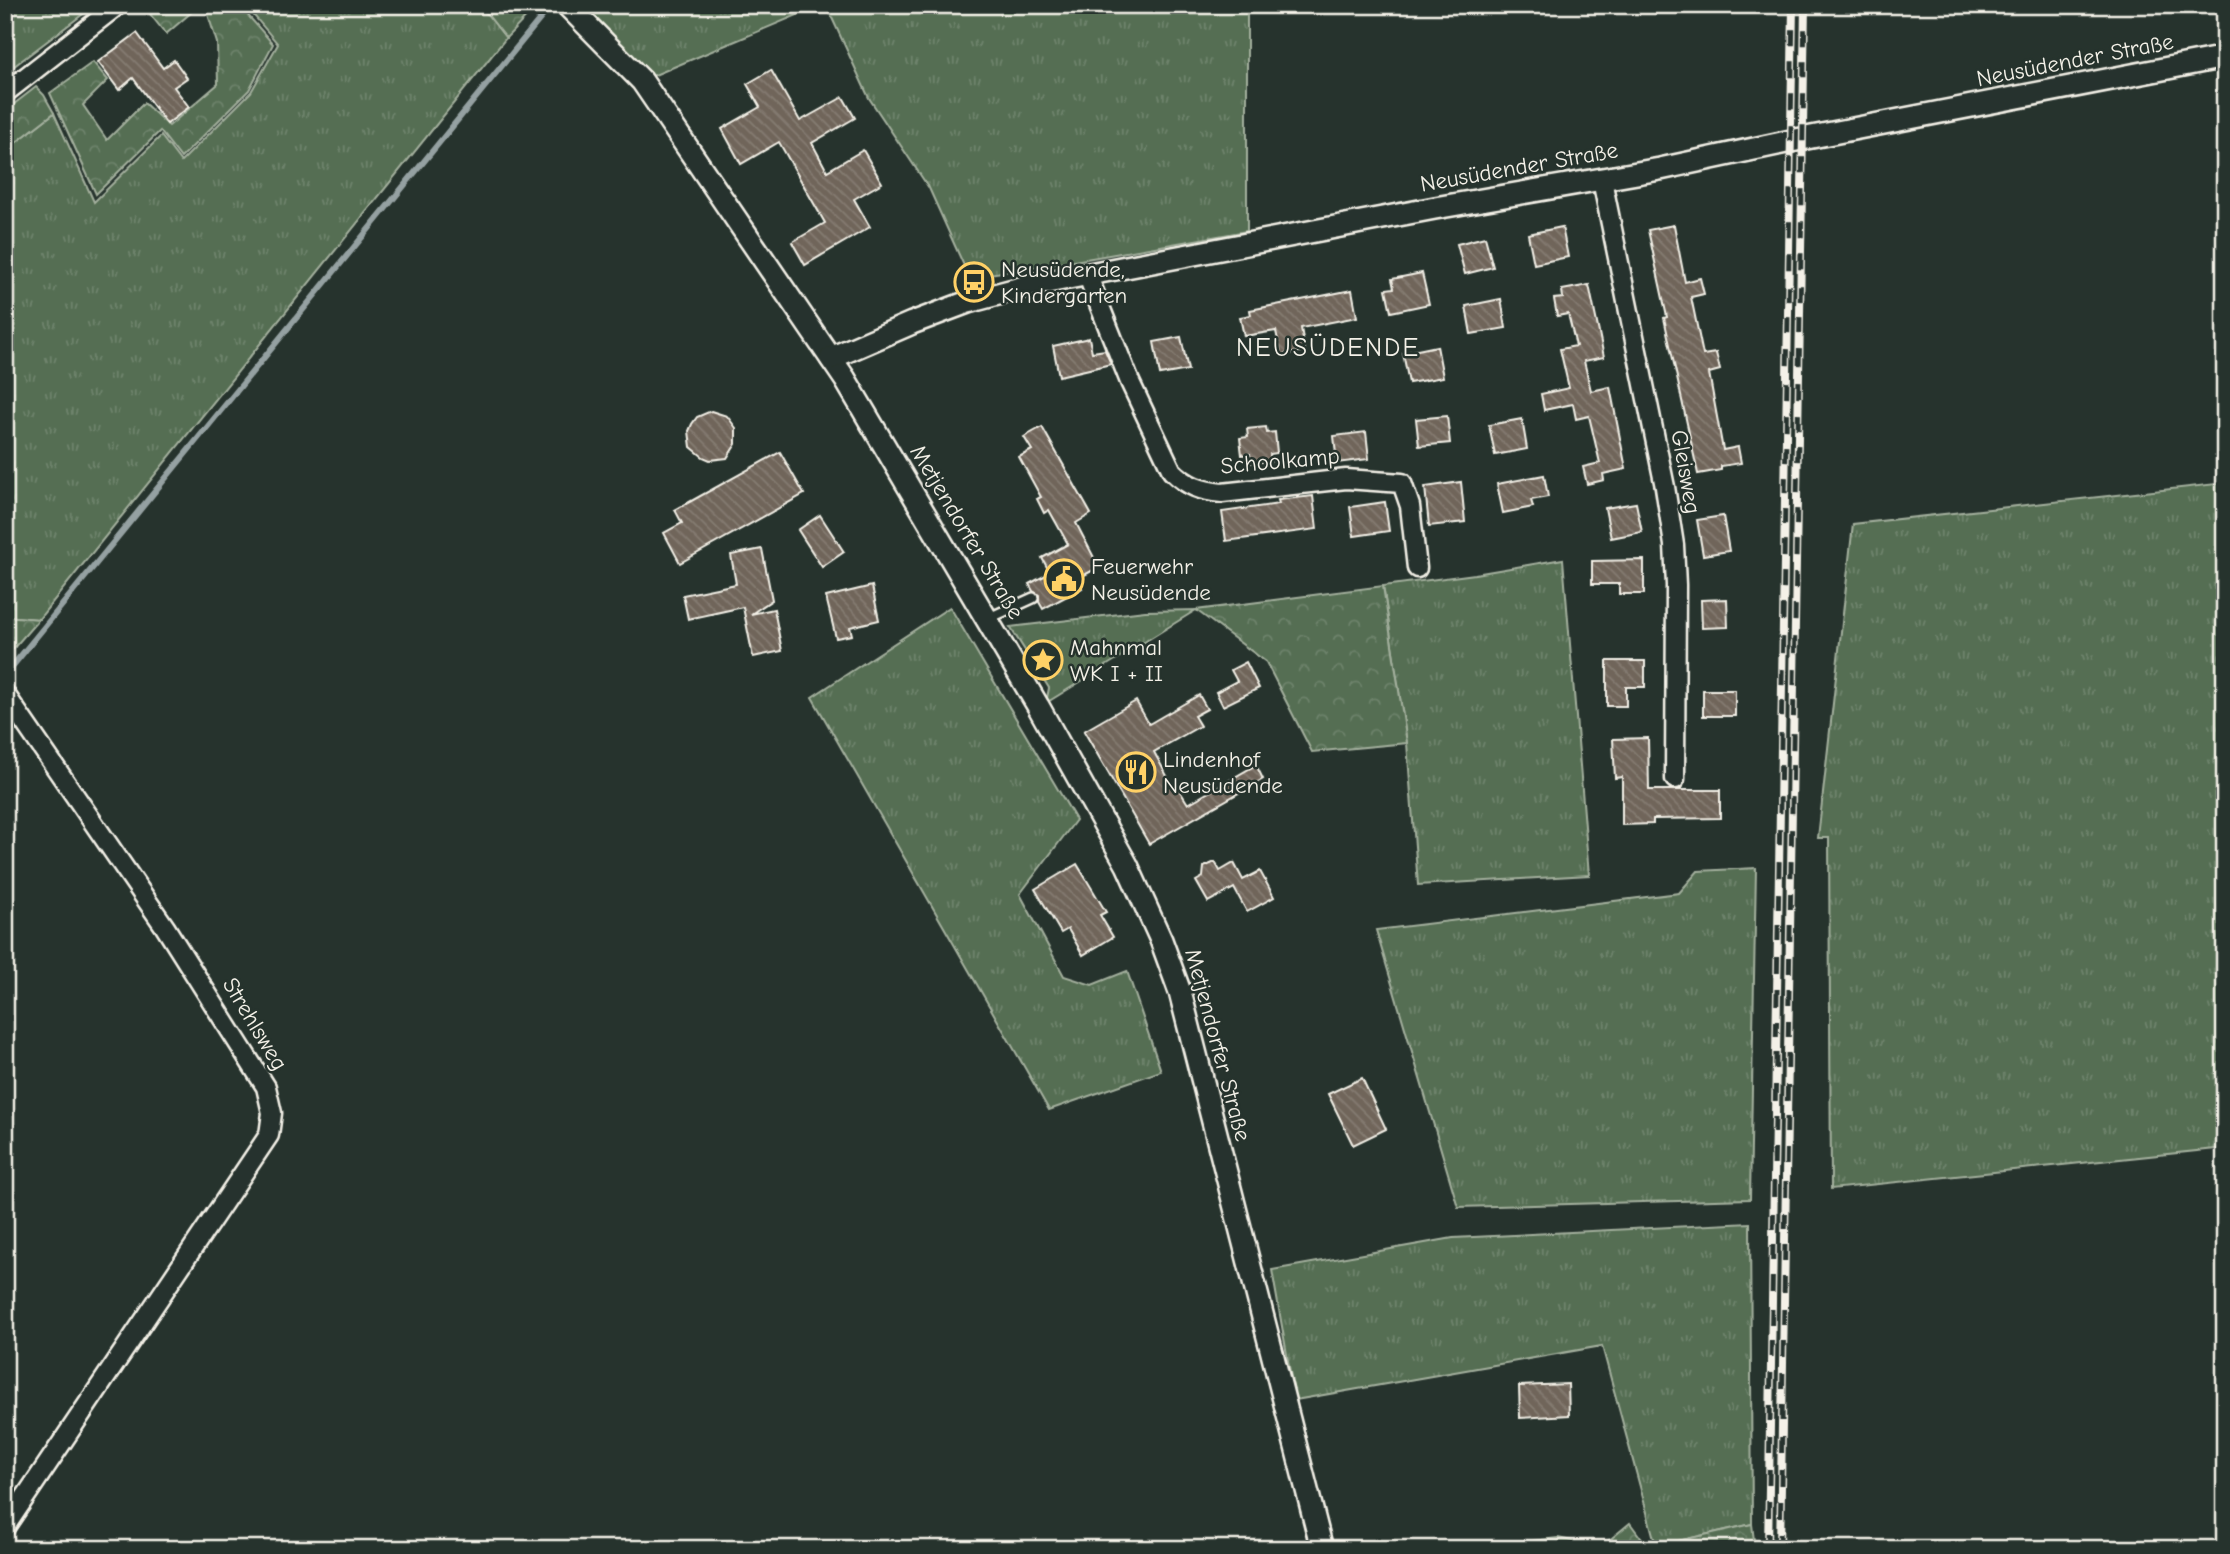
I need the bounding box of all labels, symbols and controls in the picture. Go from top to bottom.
street label: Neusüdender Straße [1974,28,2176,92]
street label: Neusüdender Straße [1418,136,1620,198]
place label: Neusüdende, Kindergarten [1001,256,1127,309]
bus stop icon: Neusüdende, Kindergarten [953,261,995,303]
district label: NEUSÜDENDE [1236,333,1420,363]
street label: Gleisweg [1665,428,1707,516]
street label: Metjendorfer Straße [904,440,1030,624]
street label: Schoolkamp [1219,442,1341,480]
place label: Feuerwehr Neusüdende [1091,553,1211,606]
public building icon: Feuerwehr Neusüdende [1043,558,1085,600]
place label: Mahnmal WK I + II [1070,634,1163,687]
place icon: Mahnmal WK I + II [1022,639,1064,681]
place label: Lindenhof Neusüdende [1163,746,1283,799]
restaurant icon: Lindenhof Neusüdende [1115,751,1157,793]
street label: Metjendorfer Straße [1179,946,1257,1144]
street label: Strehlsweg [217,973,293,1075]

